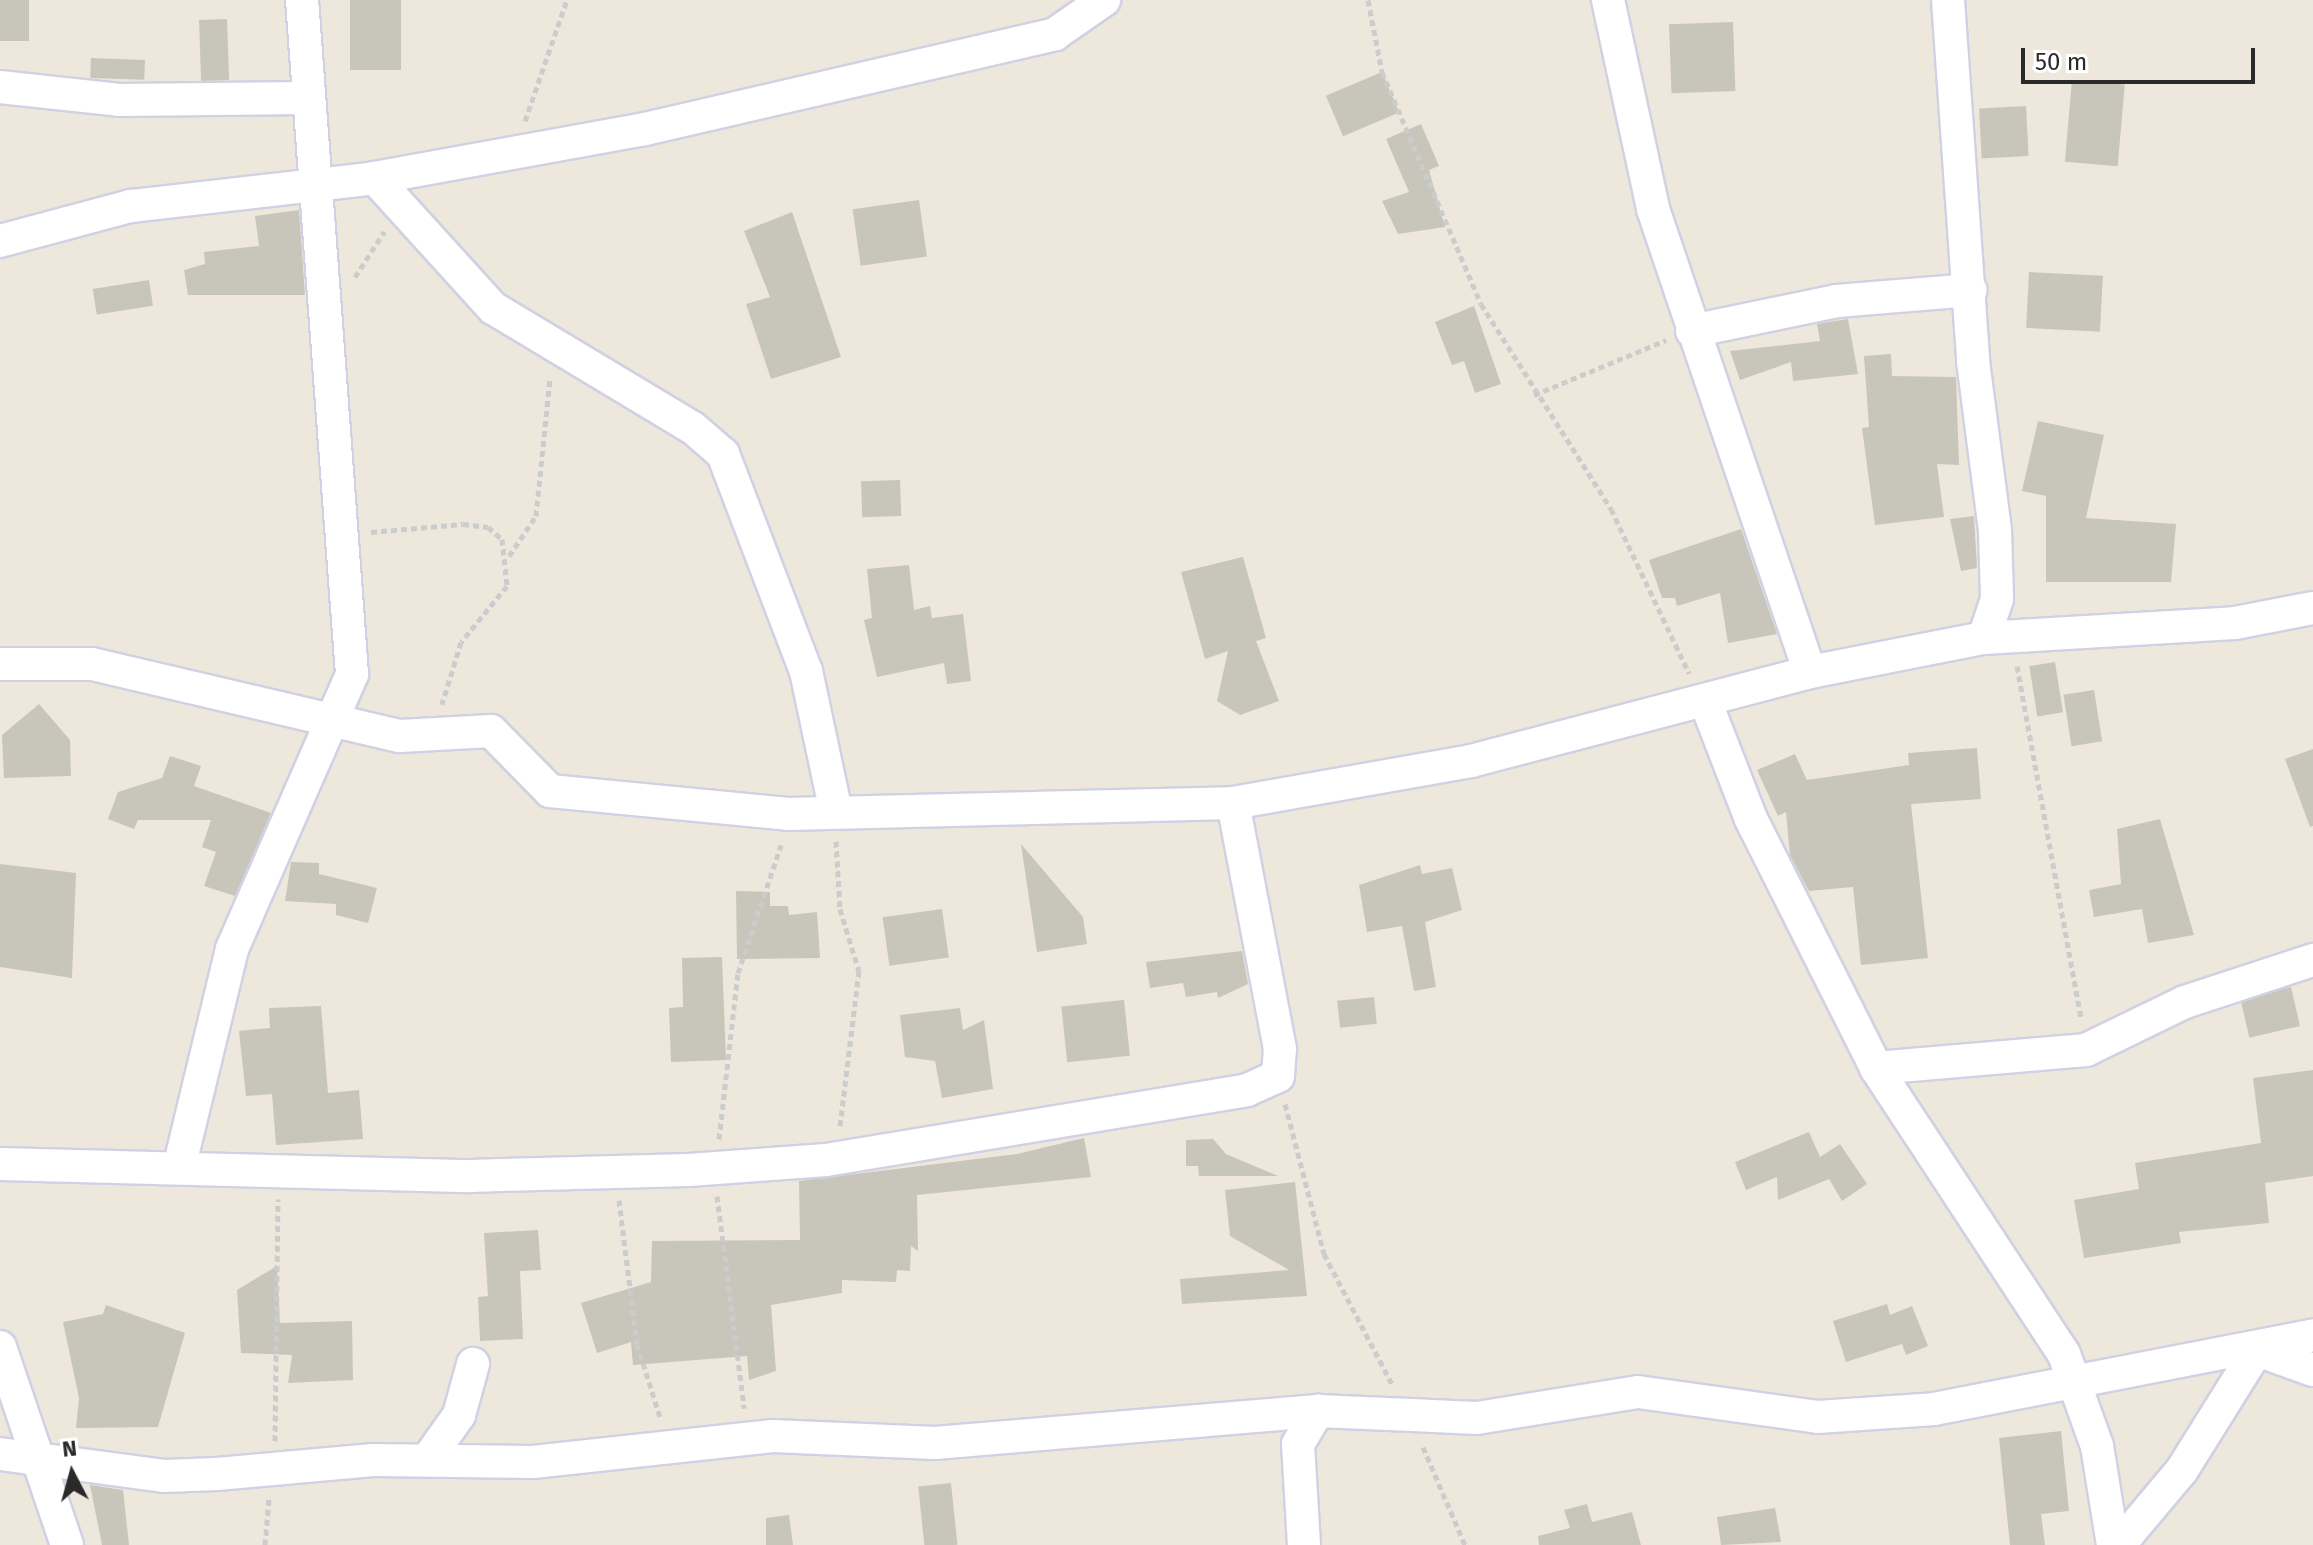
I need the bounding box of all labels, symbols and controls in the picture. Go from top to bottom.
scale bar [2025,32,2259,82]
text: 50 m [2035,48,2087,76]
north arrow [32,1433,112,1513]
text: N [61,1434,78,1463]

